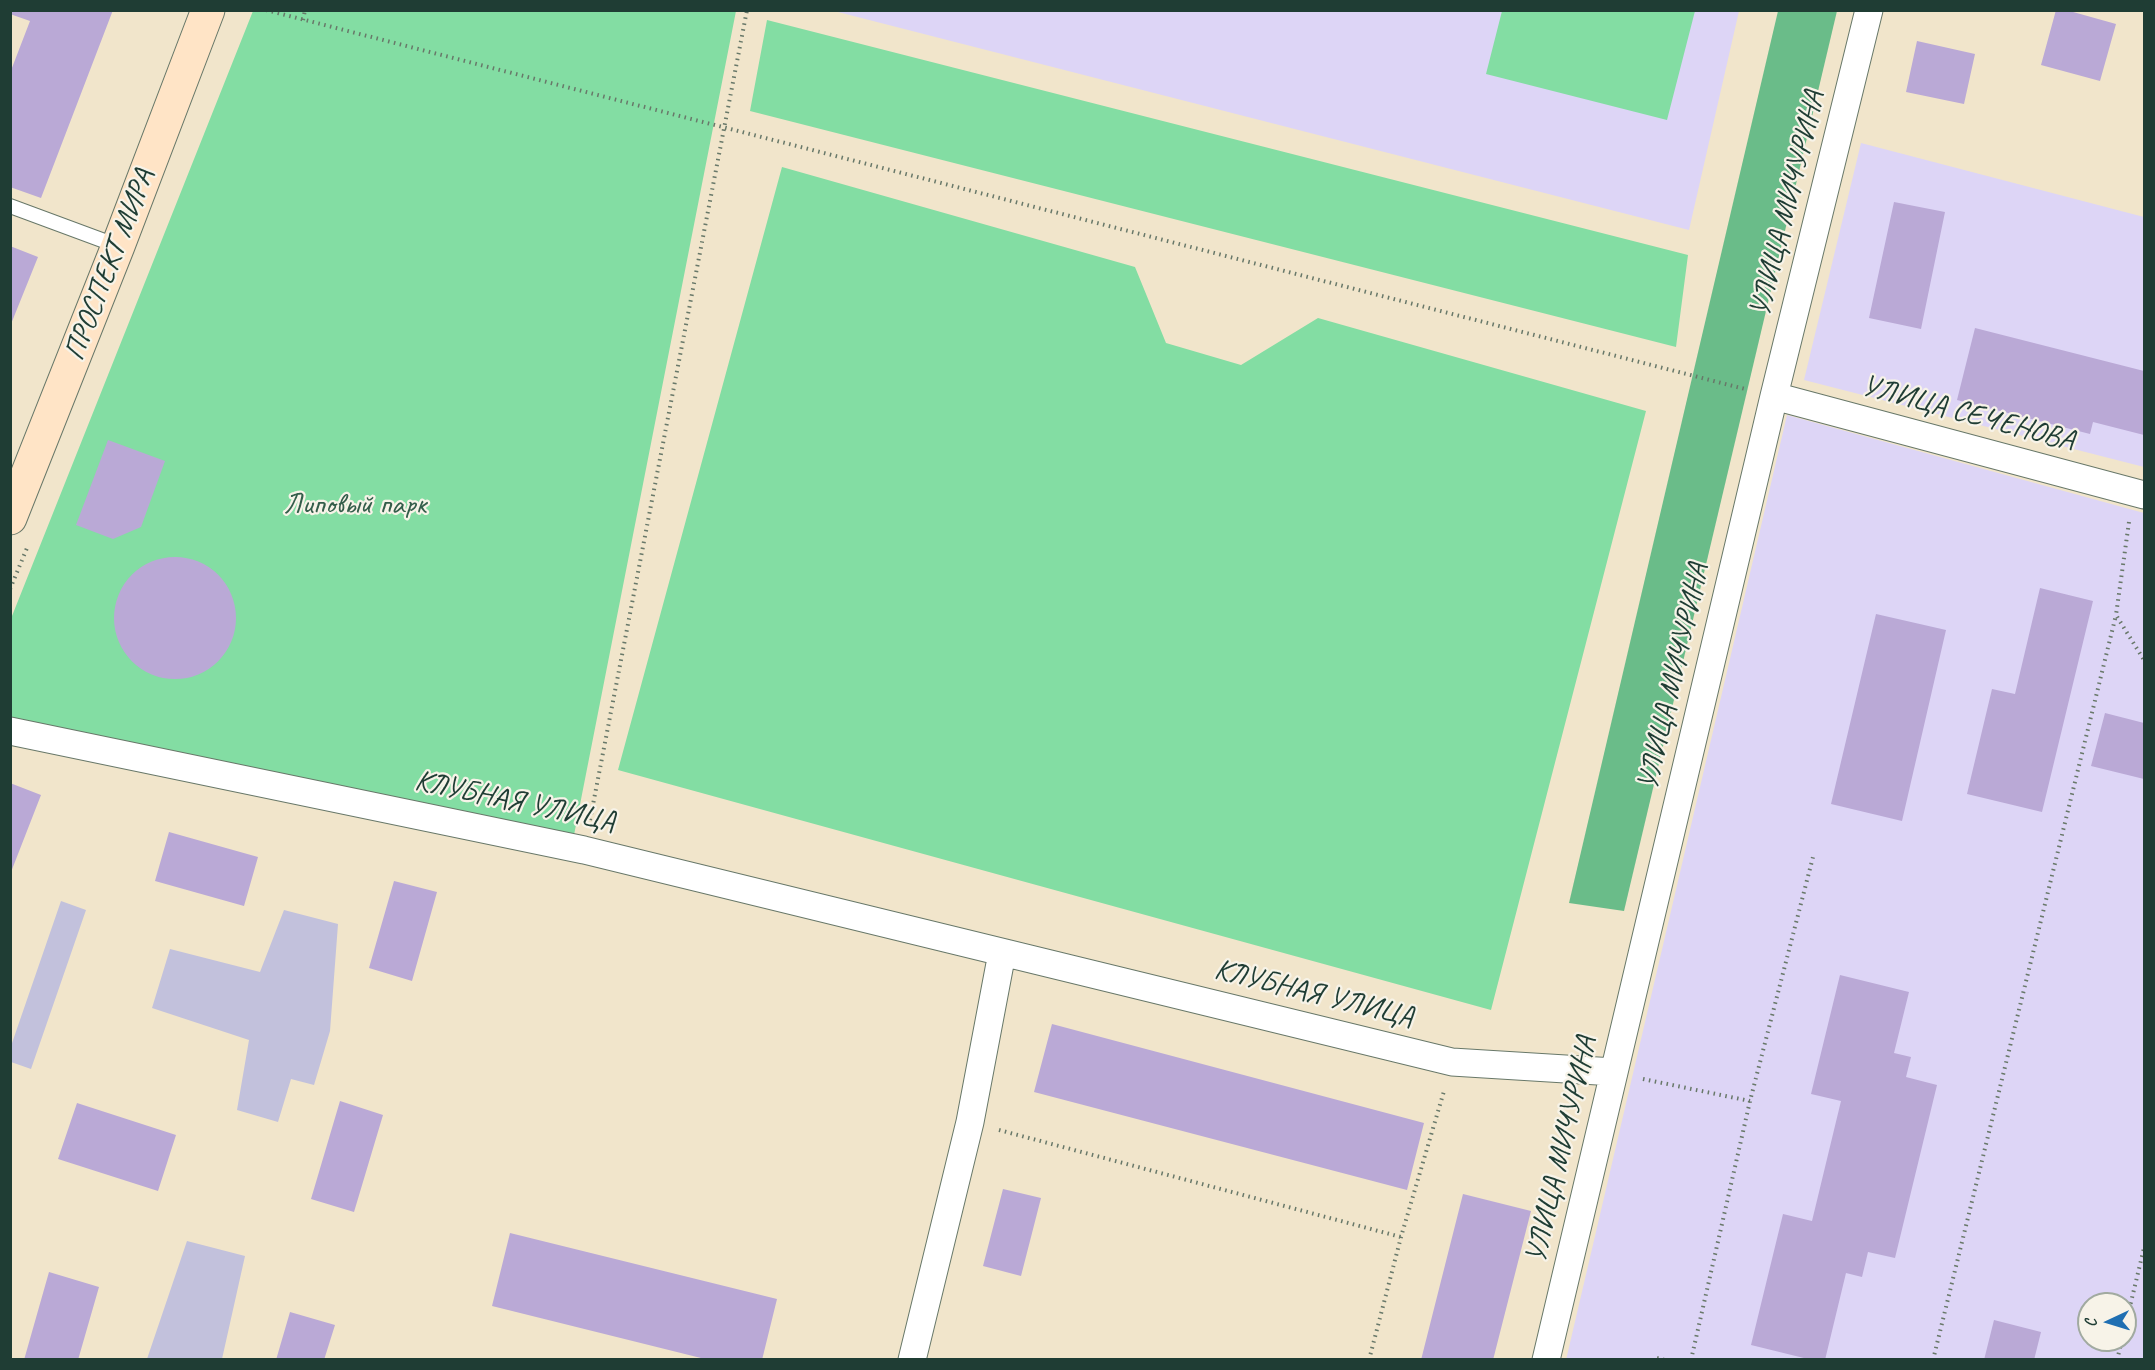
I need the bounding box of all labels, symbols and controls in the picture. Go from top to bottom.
street label: УЛИЦА МИЧУРИНА [1743,88,1833,320]
street label: ПРОСПЕКТ МИРА [57,164,163,366]
street label: УЛИЦА СЕЧЕНОВА [1858,368,2078,460]
park label: Липовый парк [284,487,426,523]
street label: УЛИЦА МИЧУРИНА [1630,560,1718,794]
street label: КЛУБНАЯ УЛИЦА [412,763,618,841]
street label: КЛУБНАЯ УЛИЦА [1211,952,1417,1036]
street label: УЛИЦА МИЧУРИНА [1518,1033,1606,1267]
north arrow [2077,1292,2137,1352]
text: С [2081,1319,2101,1328]

